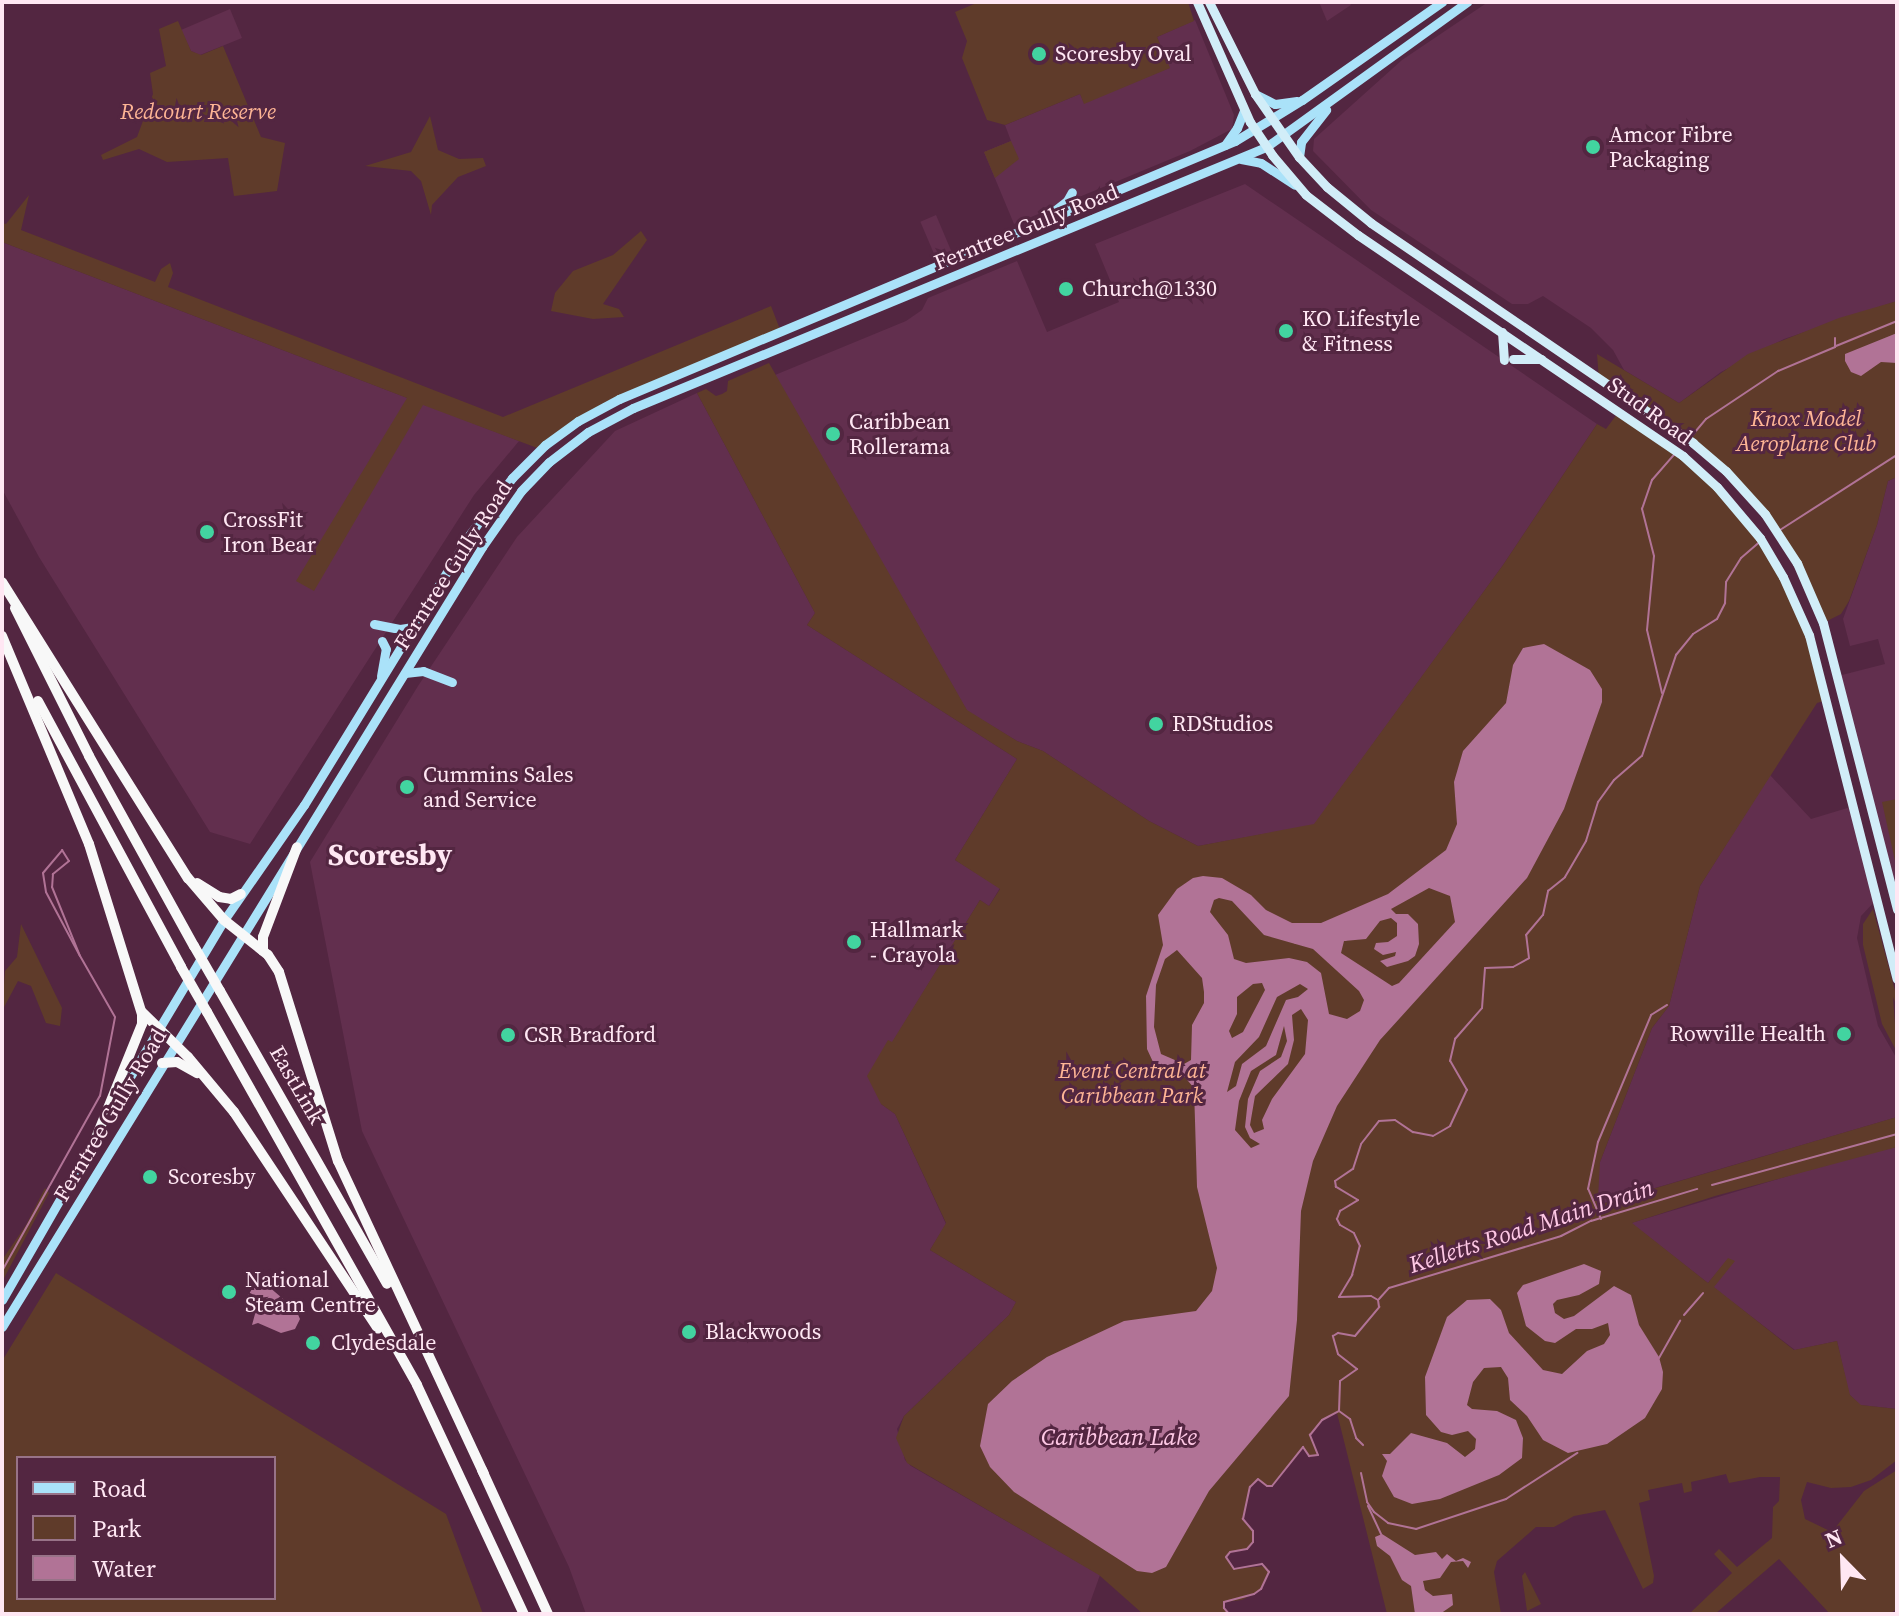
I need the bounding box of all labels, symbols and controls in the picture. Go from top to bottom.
place label: Scoresby Oval [1055,41,1192,67]
marker: Scoresby Oval [1030,45,1048,63]
park label: Redcourt Reserve [120,99,276,125]
place label: Amcor Fibre Packaging [1609,121,1733,172]
marker: Amcor Fibre Packaging [1584,138,1602,156]
street label: Ferntree Gully Road [930,178,1122,276]
place label: Church@1330 [1082,276,1217,302]
marker: Church@1330 [1057,280,1075,298]
place label: KO Lifestyle & Fitness [1302,305,1420,356]
marker: KO Lifestyle & Fitness [1277,322,1295,340]
street label: Stud Road [1602,371,1698,451]
park label: Knox Model Aeroplane Club [1736,405,1876,456]
place label: Caribbean Rollerama [849,408,950,460]
marker: Caribbean Rollerama [824,425,842,443]
street label: Ferntree Gully Road [388,475,518,655]
place label: CrossFit Iron Bear [223,506,316,558]
marker: CrossFit Iron Bear [198,523,216,541]
place label: RDStudios [1172,711,1273,737]
marker: RDStudios [1147,715,1165,733]
place label: Cummins Sales and Service [423,761,573,812]
marker: Cummins Sales and Service [398,778,416,796]
district label: Scoresby [328,837,452,873]
place label: Hallmark - Crayola [870,916,963,968]
marker: Hallmark - Crayola [845,933,863,951]
place label: Rowville Health [1670,1021,1826,1047]
place label: CSR Bradford [524,1022,656,1048]
marker: Rowville Health [1833,1023,1855,1045]
street label: Ferntree Gully Road [48,1024,172,1206]
marker: CSR Bradford [499,1026,517,1044]
street label: EastLink [264,1041,330,1129]
park label: Event Central at Caribbean Park [1058,1057,1206,1108]
place label: Scoresby [168,1164,255,1190]
marker: Scoresby [139,1166,161,1188]
water label: Kelletts Road Main Drain [1405,1173,1657,1279]
place label: National Steam Centre [245,1266,376,1318]
marker: National Steam Centre [220,1283,238,1301]
place label: Blackwoods [705,1319,821,1345]
marker: Blackwoods [680,1323,698,1341]
place label: Clydesdale [331,1330,437,1356]
marker: Clydesdale [302,1332,324,1354]
water label: Caribbean Lake [1041,1423,1197,1451]
legend [16,1456,276,1600]
text: Road [92,1472,146,1505]
text: Park [92,1512,141,1545]
north arrow [1803,1520,1883,1600]
text: N [1820,1521,1847,1555]
text: Water [92,1552,156,1585]

